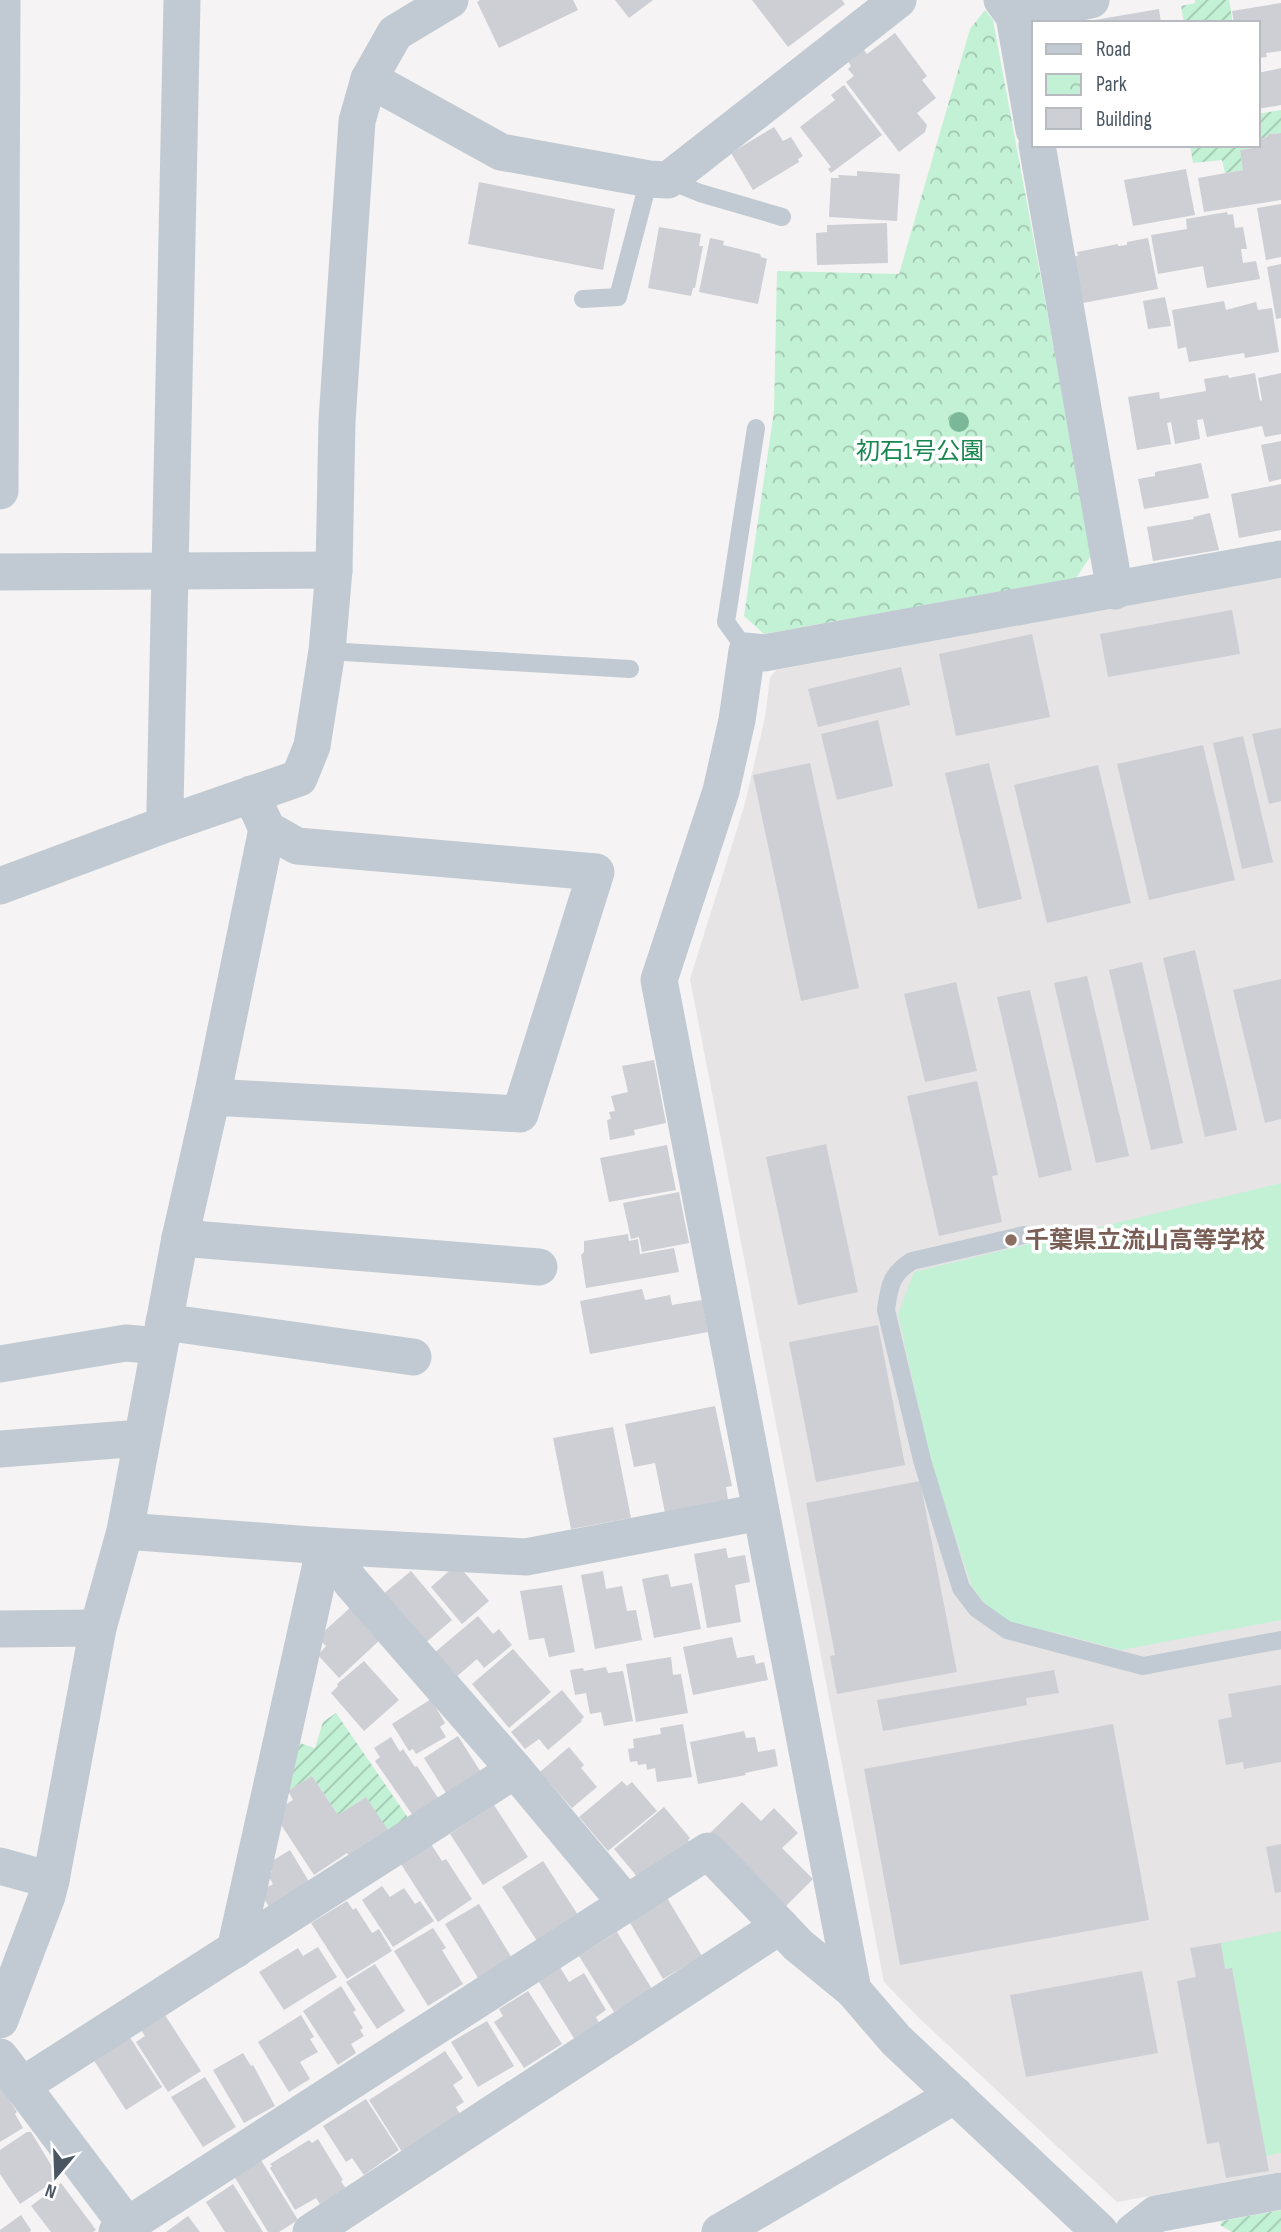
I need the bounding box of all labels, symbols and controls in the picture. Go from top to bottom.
legend [1032,21,1260,147]
text: Road [1096,37,1131,62]
text: Park [1096,72,1127,97]
text: Building [1096,107,1152,132]
park label: 初石1号公園 [856,437,984,466]
place label: 千葉県立流山高等学校 [1025,1226,1265,1255]
marker: 千葉県立流山高等学校 [1003,1232,1019,1248]
north arrow [21,2141,91,2211]
text: N [42,2178,59,2203]

